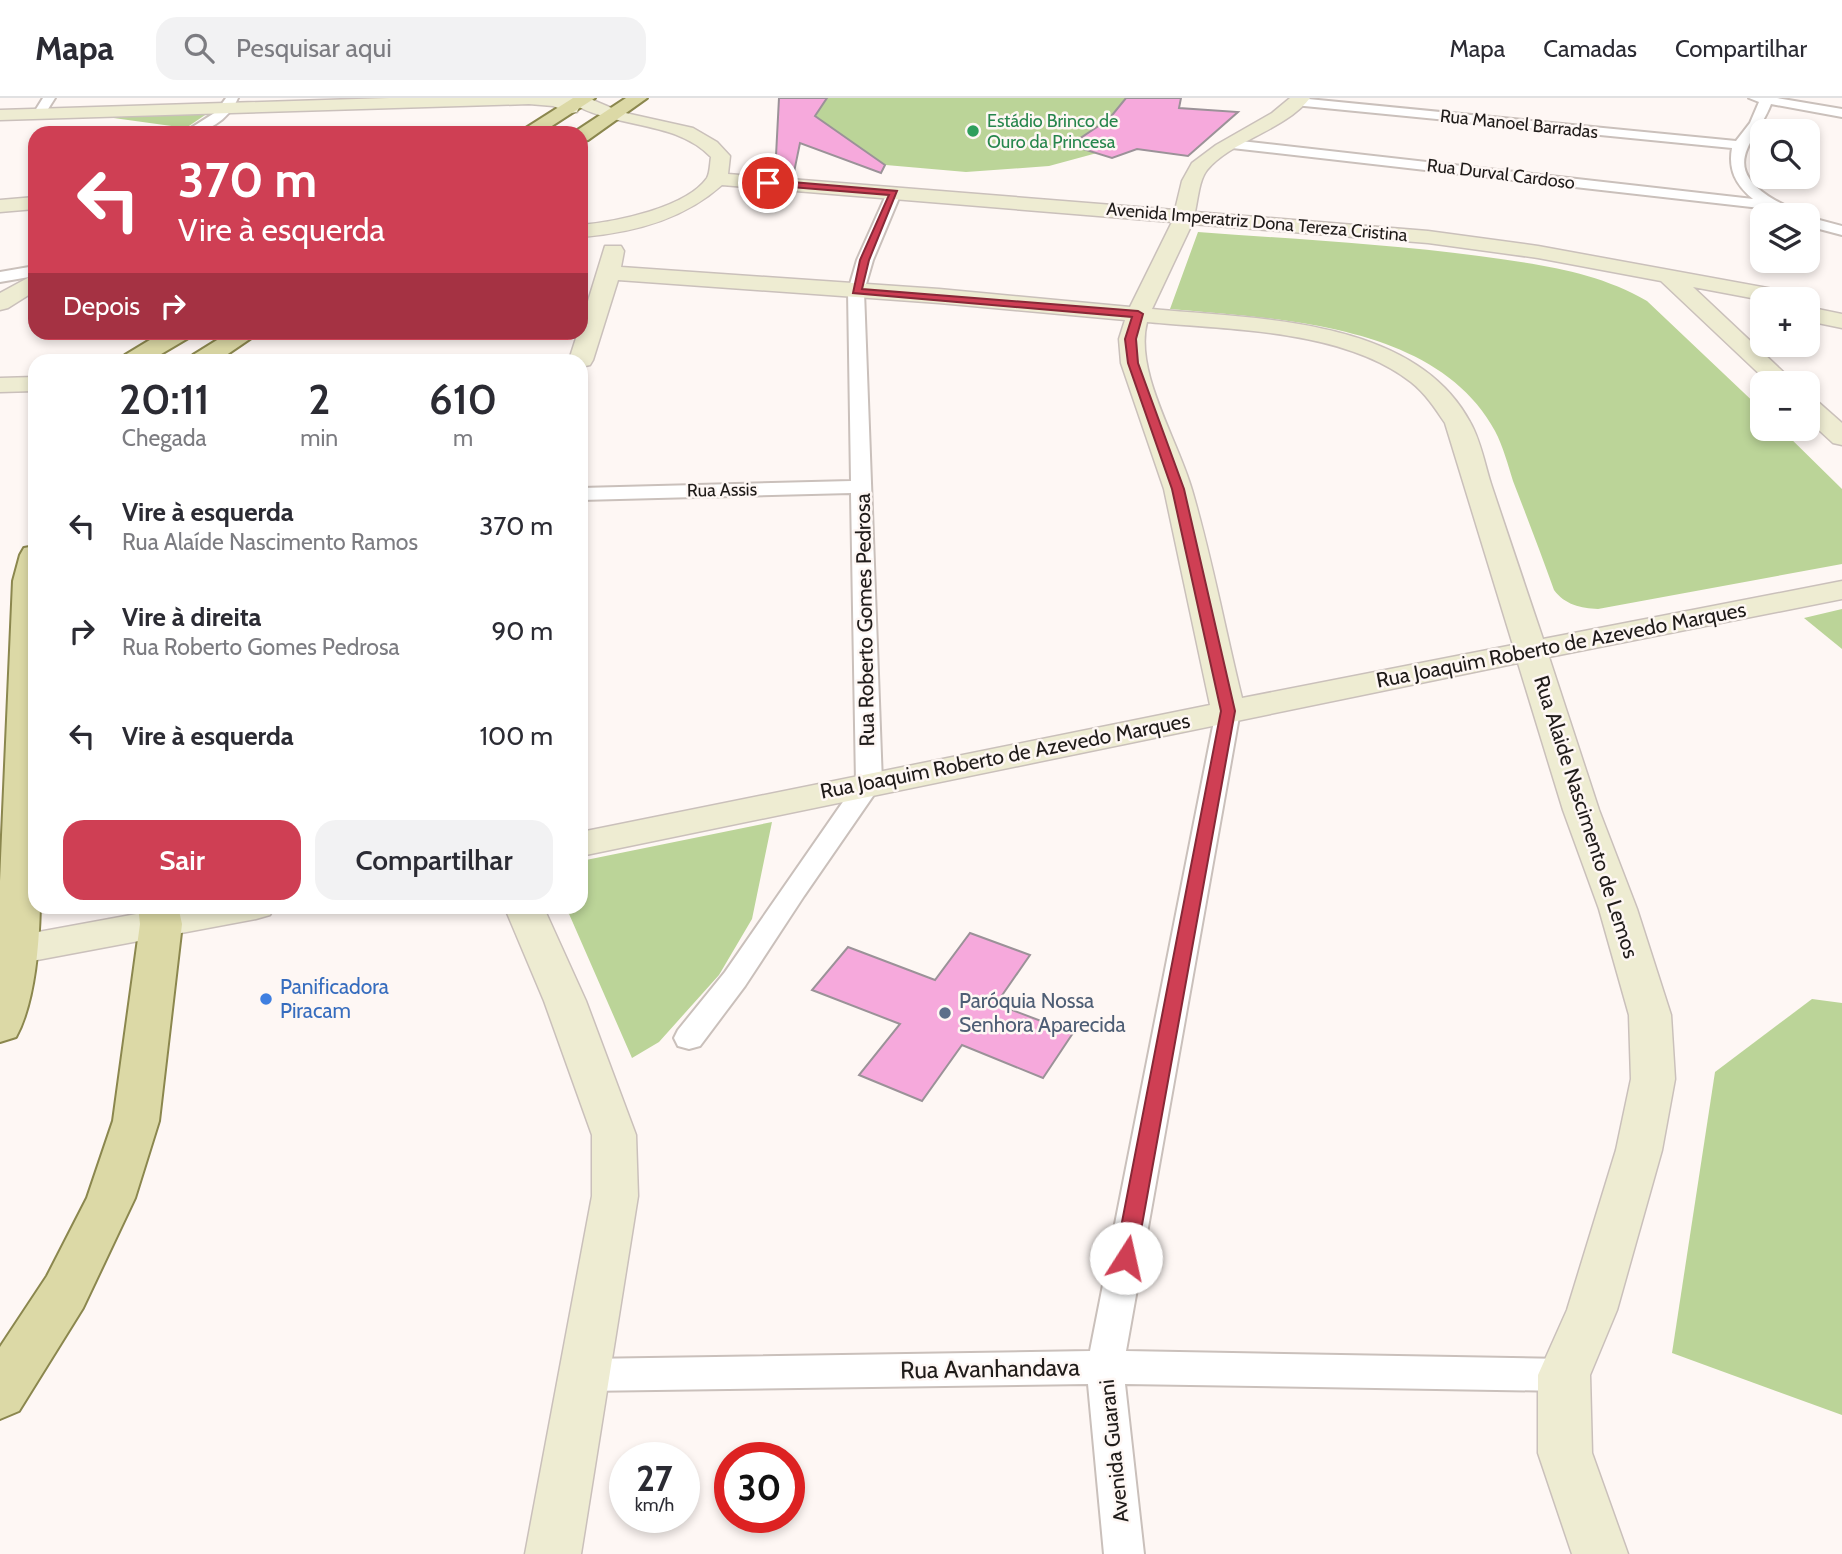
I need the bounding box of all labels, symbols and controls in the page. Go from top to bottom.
search box [156,17,646,80]
text: Mapa [35,28,114,68]
icon: search [180,29,218,67]
text: Pesquisar aqui [236,32,392,64]
text: Mapa [1449,34,1505,63]
text: Camadas [1543,34,1637,63]
text: Compartilhar [1675,34,1807,63]
street label: Rua Manoel Barradas [1439,105,1599,143]
place label: Estádio Brinco de Ouro da Princesa [987,110,1118,153]
map controls [1750,119,1820,441]
button: search [1750,119,1820,189]
marker: Estádio Brinco de Ouro da Princesa [965,123,981,139]
text: 370 m [178,150,317,209]
pin [738,153,798,213]
icon: left [63,154,154,245]
street label: Rua Durval Cardoso [1426,154,1576,194]
icon: arrive [749,164,787,202]
street label: Avenida Imperatriz Dona Tereza Cristina [1106,198,1409,246]
button: layers [1750,203,1820,273]
text: Vire à esquerda [178,210,385,249]
icon: right [154,287,192,325]
button: + [1750,287,1820,357]
text: Depois [63,290,140,322]
button: − [1750,371,1820,441]
text: 20:11 [119,373,209,425]
text: 2 [308,373,330,425]
text: 610 [429,373,497,425]
text: Chegada [122,424,207,452]
text: min [300,424,338,452]
text: m [453,424,473,452]
street label: Rua Assis [687,478,757,502]
street label: Rua Roberto Gomes Pedrosa [850,493,879,747]
text: Vire à esquerda [122,496,294,528]
icon: left [63,507,101,545]
text: 370 m [479,510,553,542]
text: Rua Alaíde Nascimento Ramos [122,528,418,556]
street label: Rua Joaquim Roberto de Azevedo Marques [1374,596,1748,693]
text: Vire à direita [122,601,262,633]
icon: right [63,612,101,650]
text: 90 m [491,615,553,647]
text: Rua Roberto Gomes Pedrosa [122,633,399,661]
street label: Rua Alaide Nascimento de Lemos [1529,672,1644,962]
street label: Rua Joaquim Roberto de Azevedo Marques [818,707,1192,804]
icon: left [63,717,101,755]
text: Vire à esquerda [122,720,294,752]
text: 100 m [480,720,553,752]
button: Sair [63,820,301,900]
button: Compartilhar [315,820,553,900]
place label: Panificadora Piracam [280,974,389,1023]
place label: Paróquia Nossa Senhora Aparecida [959,988,1126,1037]
marker: Panificadora Piracam [258,991,274,1007]
marker: Paróquia Nossa Senhora Aparecida [937,1005,953,1021]
position arrow [1089,1221,1163,1295]
street label: Rua Avanhandava [900,1352,1081,1385]
street label: Avenida Guarani [1094,1378,1133,1524]
speed limit sign: 30 [714,1442,805,1533]
text: 27 [636,1457,673,1500]
text: km/h [635,1494,674,1516]

